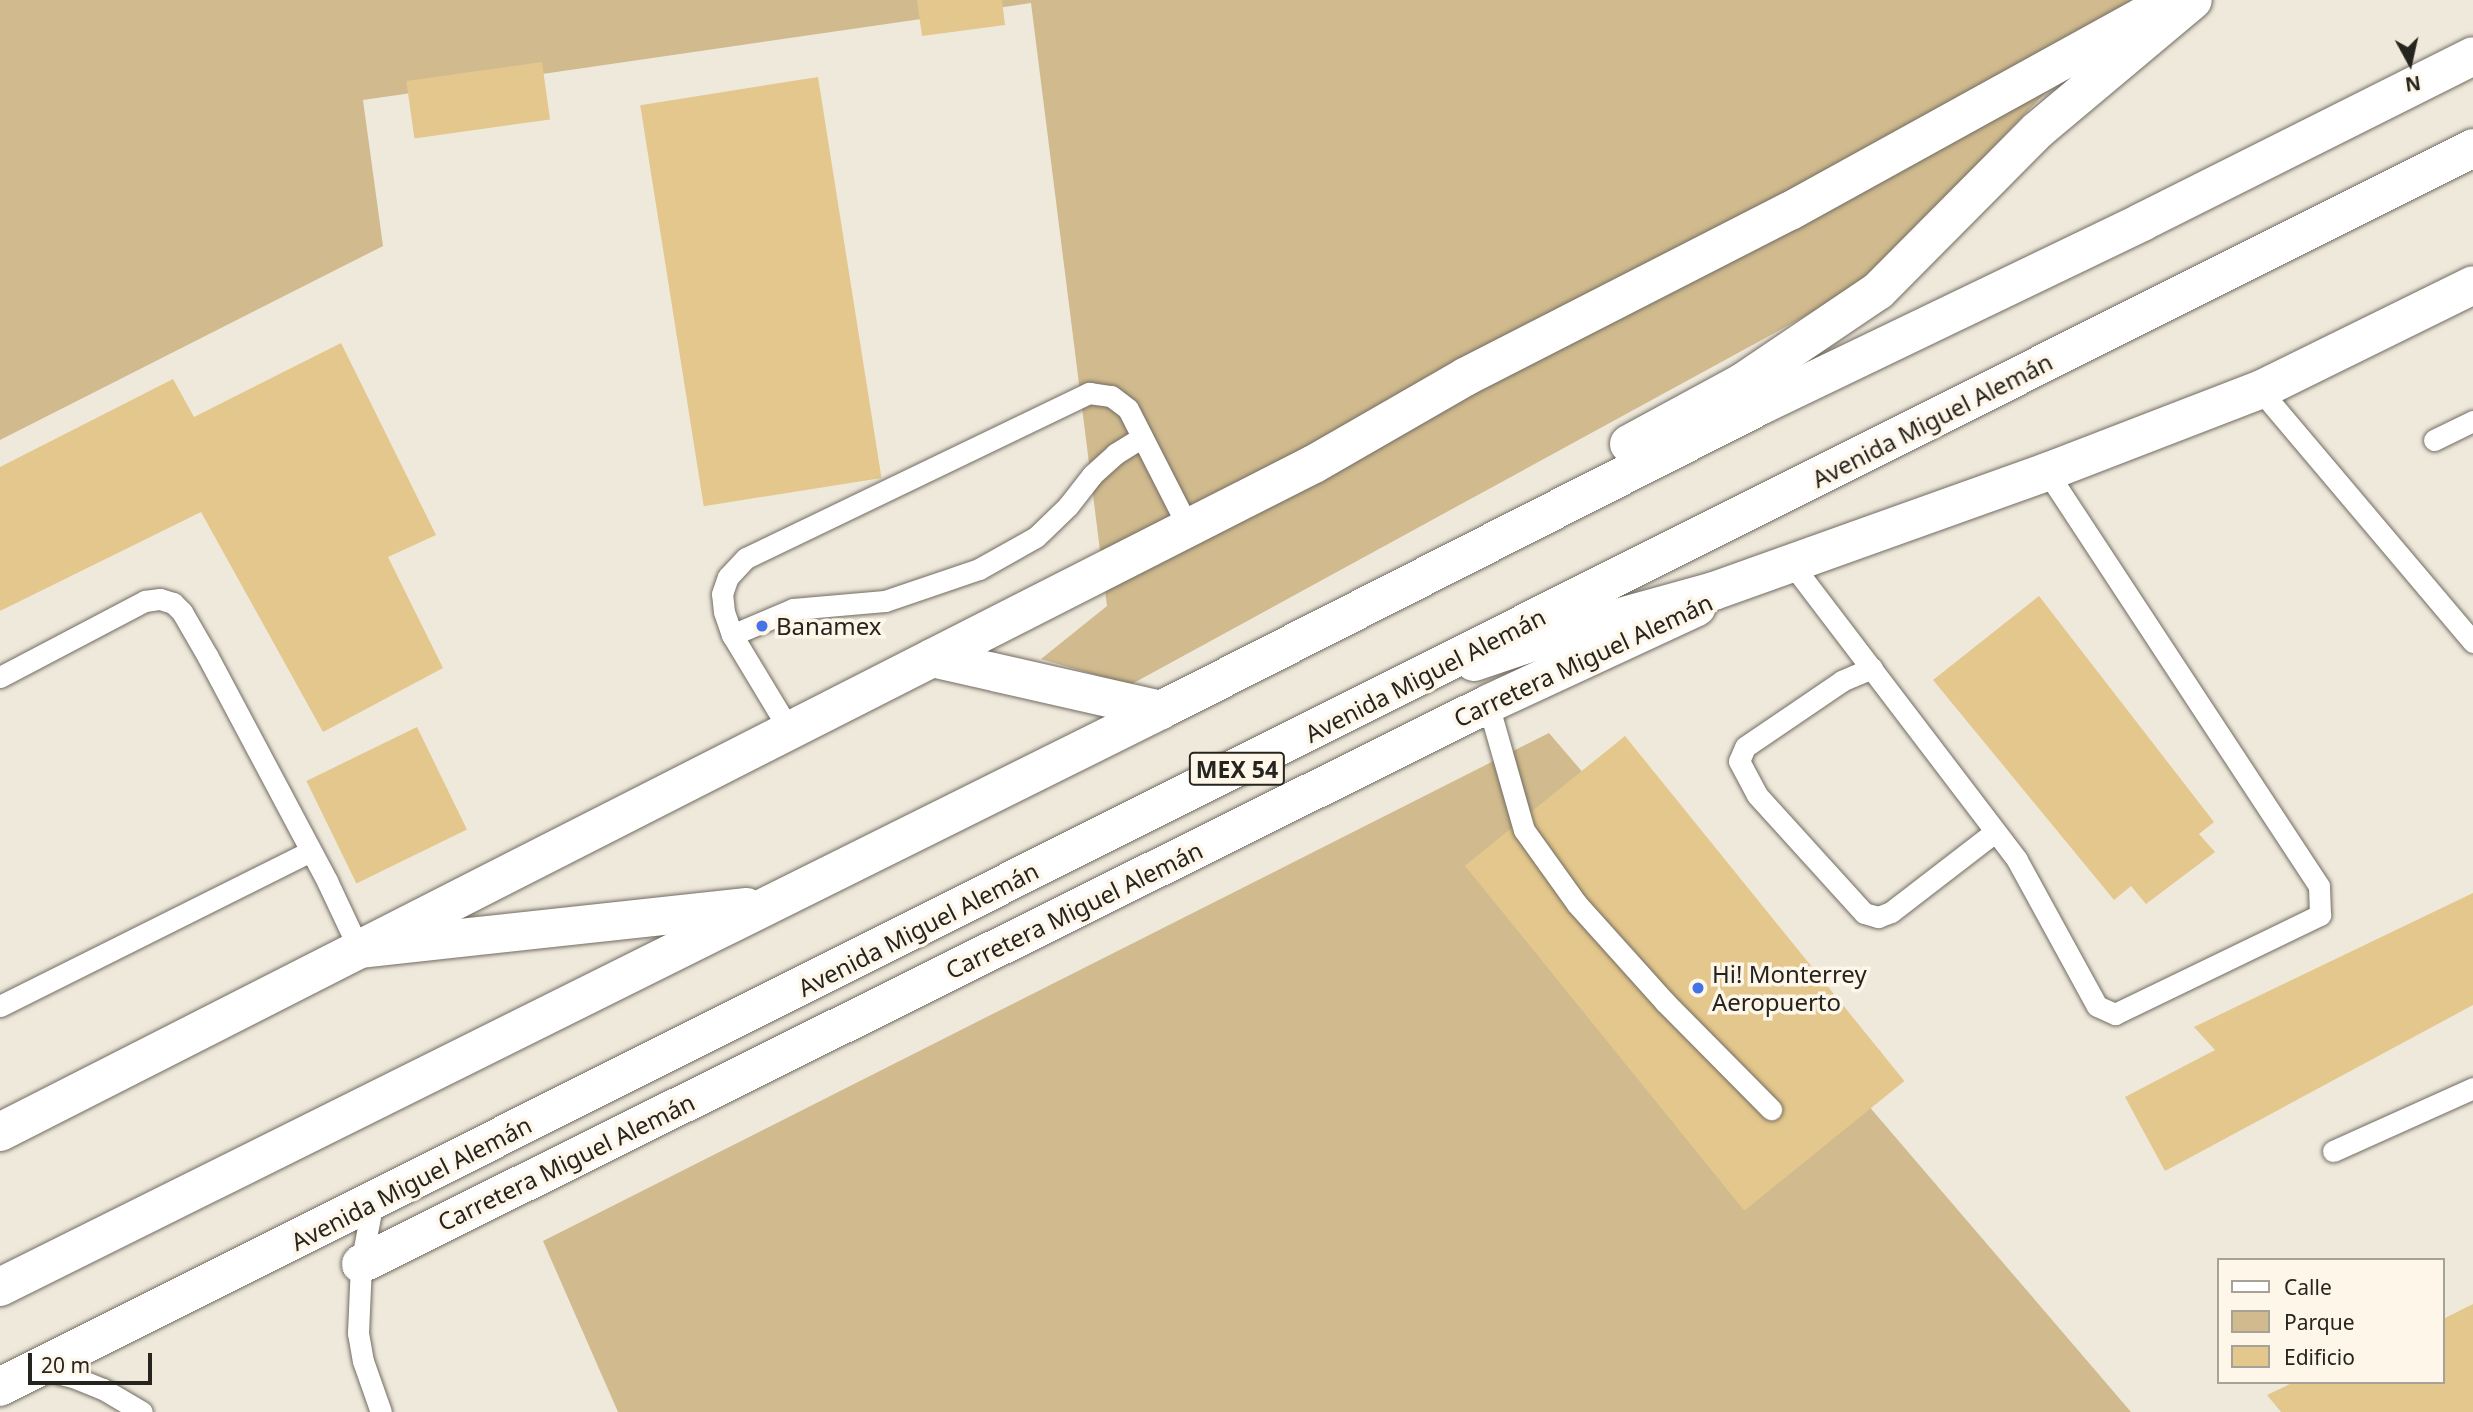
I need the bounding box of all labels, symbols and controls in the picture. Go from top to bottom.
north arrow [2375,28,2445,98]
text: N [2403,70,2422,98]
street label: Avenida Miguel Alemán [1807,347,2057,493]
street label: Carretera Miguel Alemán [1449,587,1717,733]
street label: Avenida Miguel Alemán [1300,602,1550,748]
place label: Banamex [776,612,882,640]
marker: Banamex [754,618,770,634]
road number: MEX 54 [1188,750,1286,789]
street label: Carretera Miguel Alemán [941,835,1207,985]
street label: Avenida Miguel Alemán [793,856,1043,1002]
place label: Hi! Monterrey Aeropuerto [1712,960,1867,1016]
marker: Hi! Monterrey Aeropuerto [1690,980,1706,996]
street label: Carretera Miguel Alemán [433,1087,699,1237]
street label: Avenida Miguel Alemán [286,1110,536,1256]
legend [2218,1258,2445,1384]
text: Calle [2284,1273,2332,1301]
text: Parque [2284,1308,2354,1336]
scale bar [32,1338,156,1382]
text: Edificio [2284,1343,2355,1371]
text: 20 m [41,1351,90,1379]

